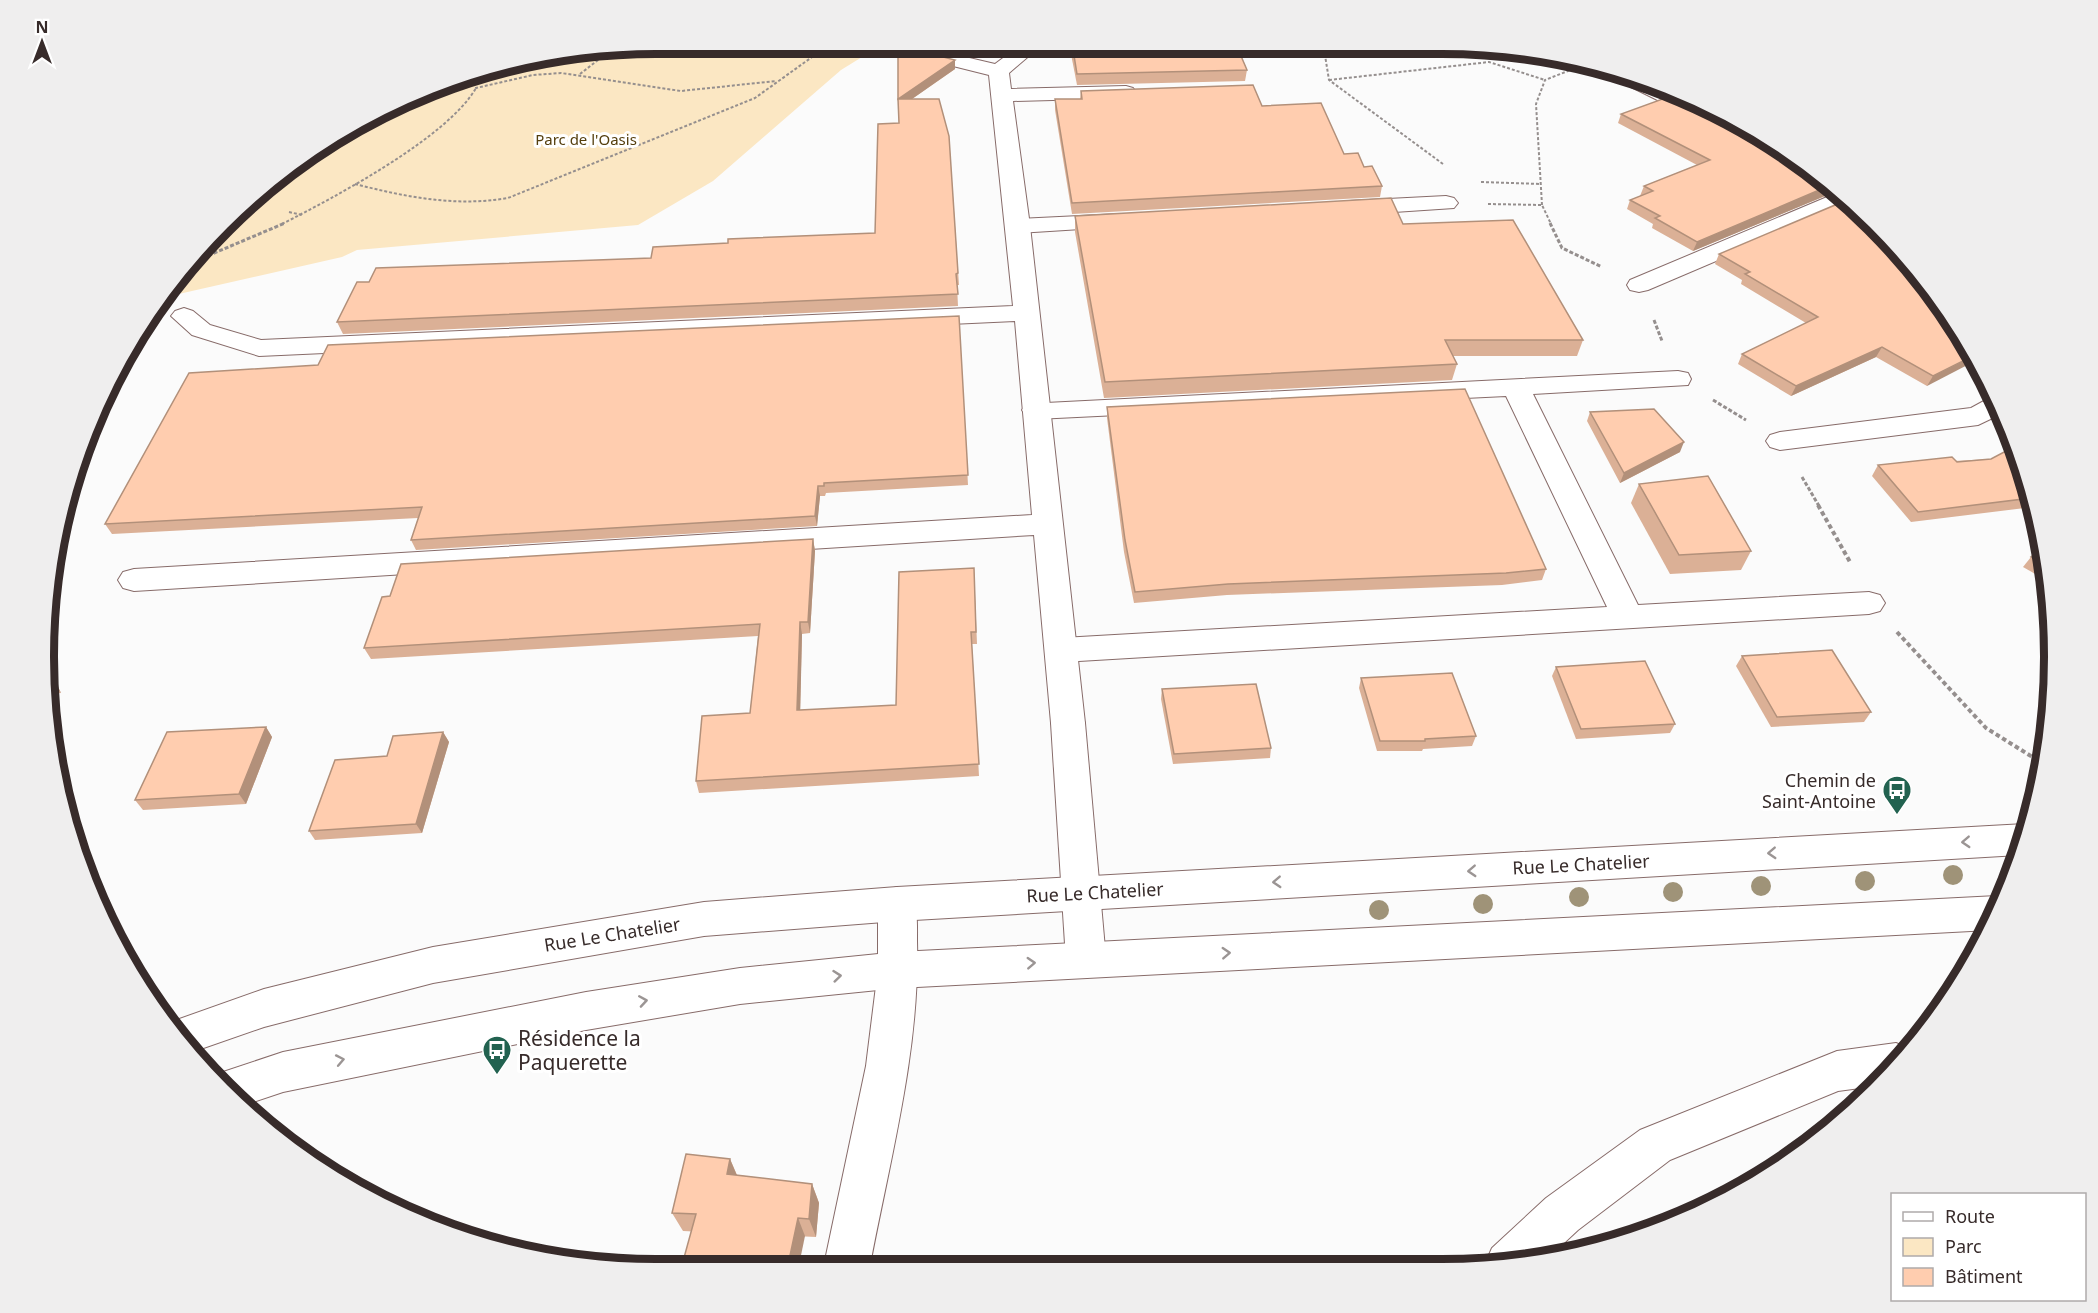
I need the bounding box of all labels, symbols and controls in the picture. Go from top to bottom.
north arrow [12,12,72,72]
text: N [35,16,49,38]
park label: Parc de l'Oasis [535,129,637,149]
place label: Chemin de Saint-Antoine [1762,768,1876,813]
bus stop icon: Chemin de Saint-Antoine [1881,774,1913,816]
one-way arrow [1962,836,1971,849]
one-way arrow [1767,847,1776,860]
street label: Rue Le Chatelier [1512,848,1651,880]
one-way arrow [1467,864,1476,877]
one-way arrow [1273,875,1282,888]
street label: Rue Le Chatelier [1026,876,1165,908]
street label: Rue Le Chatelier [542,911,682,957]
one-way arrow [1221,946,1230,959]
one-way arrow [1027,957,1036,970]
one-way arrow [832,970,841,983]
one-way arrow [639,996,648,1008]
place label: Résidence la Paquerette [518,1024,641,1076]
bus stop icon: Résidence la Paquerette [481,1034,513,1076]
one-way arrow [335,1054,345,1067]
legend [1891,1193,2086,1301]
text: Route [1945,1204,1995,1228]
text: Parc [1945,1234,1982,1258]
text: Bâtiment [1945,1264,2023,1288]

